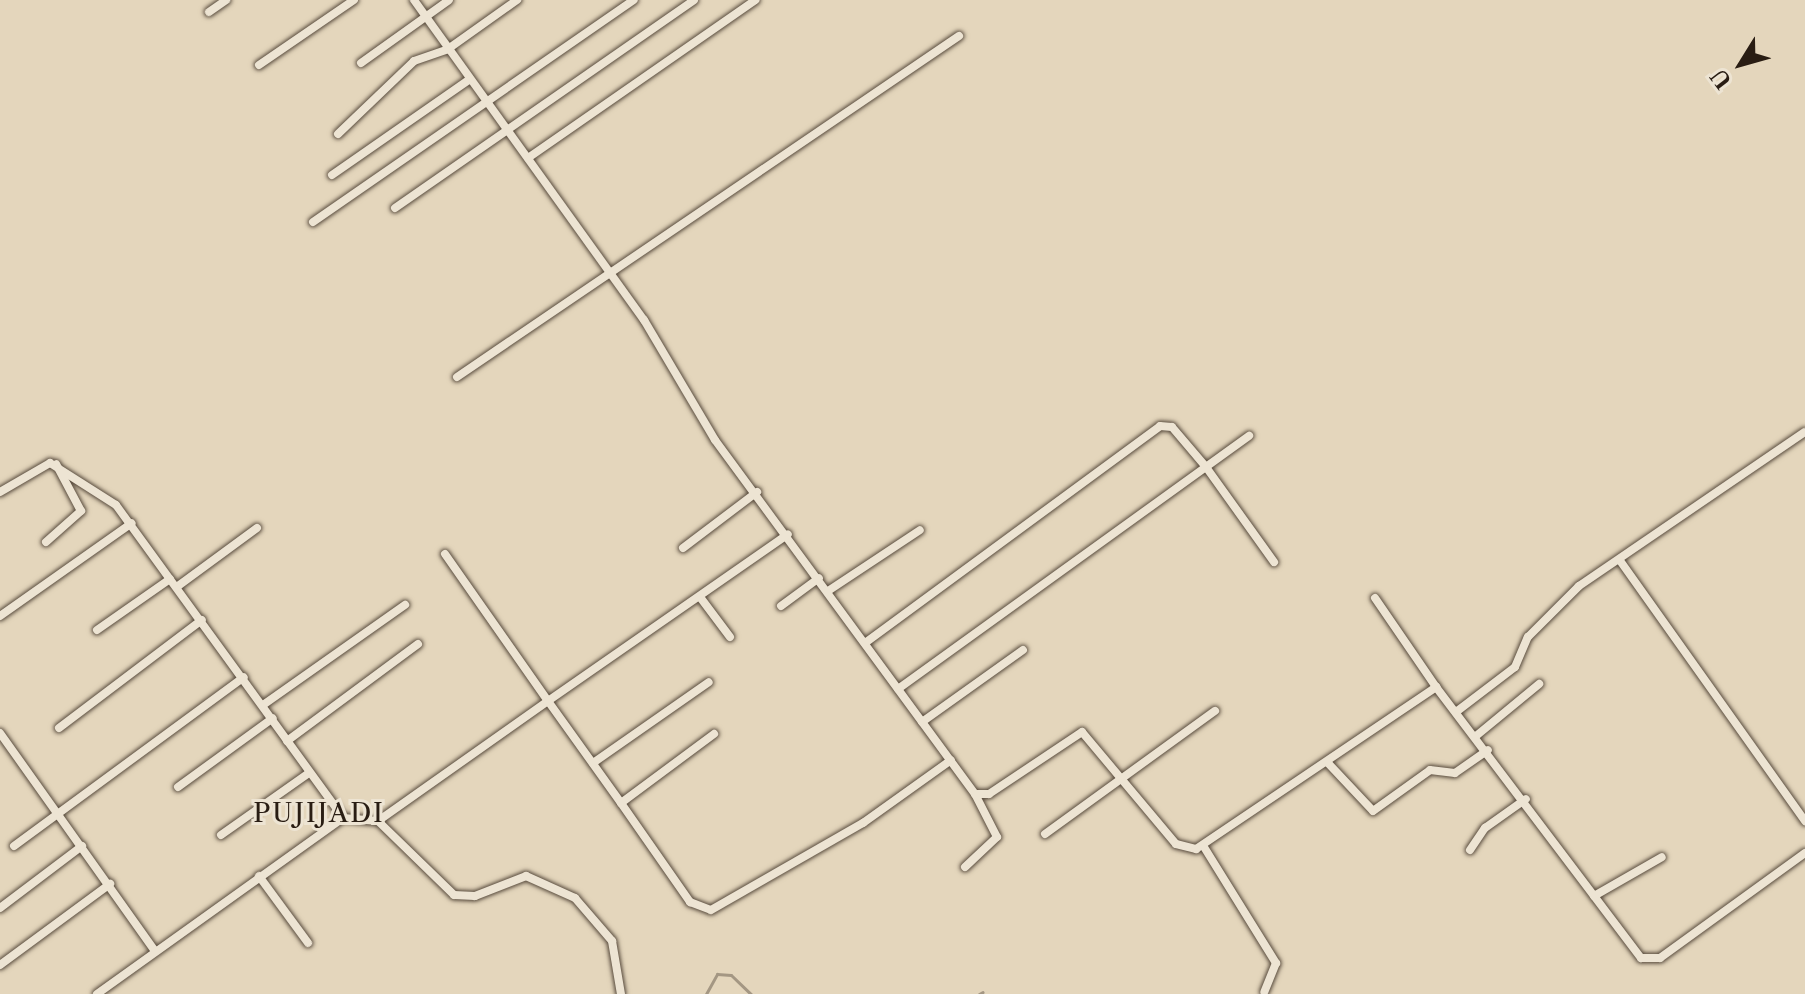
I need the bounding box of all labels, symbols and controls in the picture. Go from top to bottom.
north arrow [1701,24,1781,104]
text: U [1705,63,1738,94]
district label: PUJIJADI [253,798,385,830]

